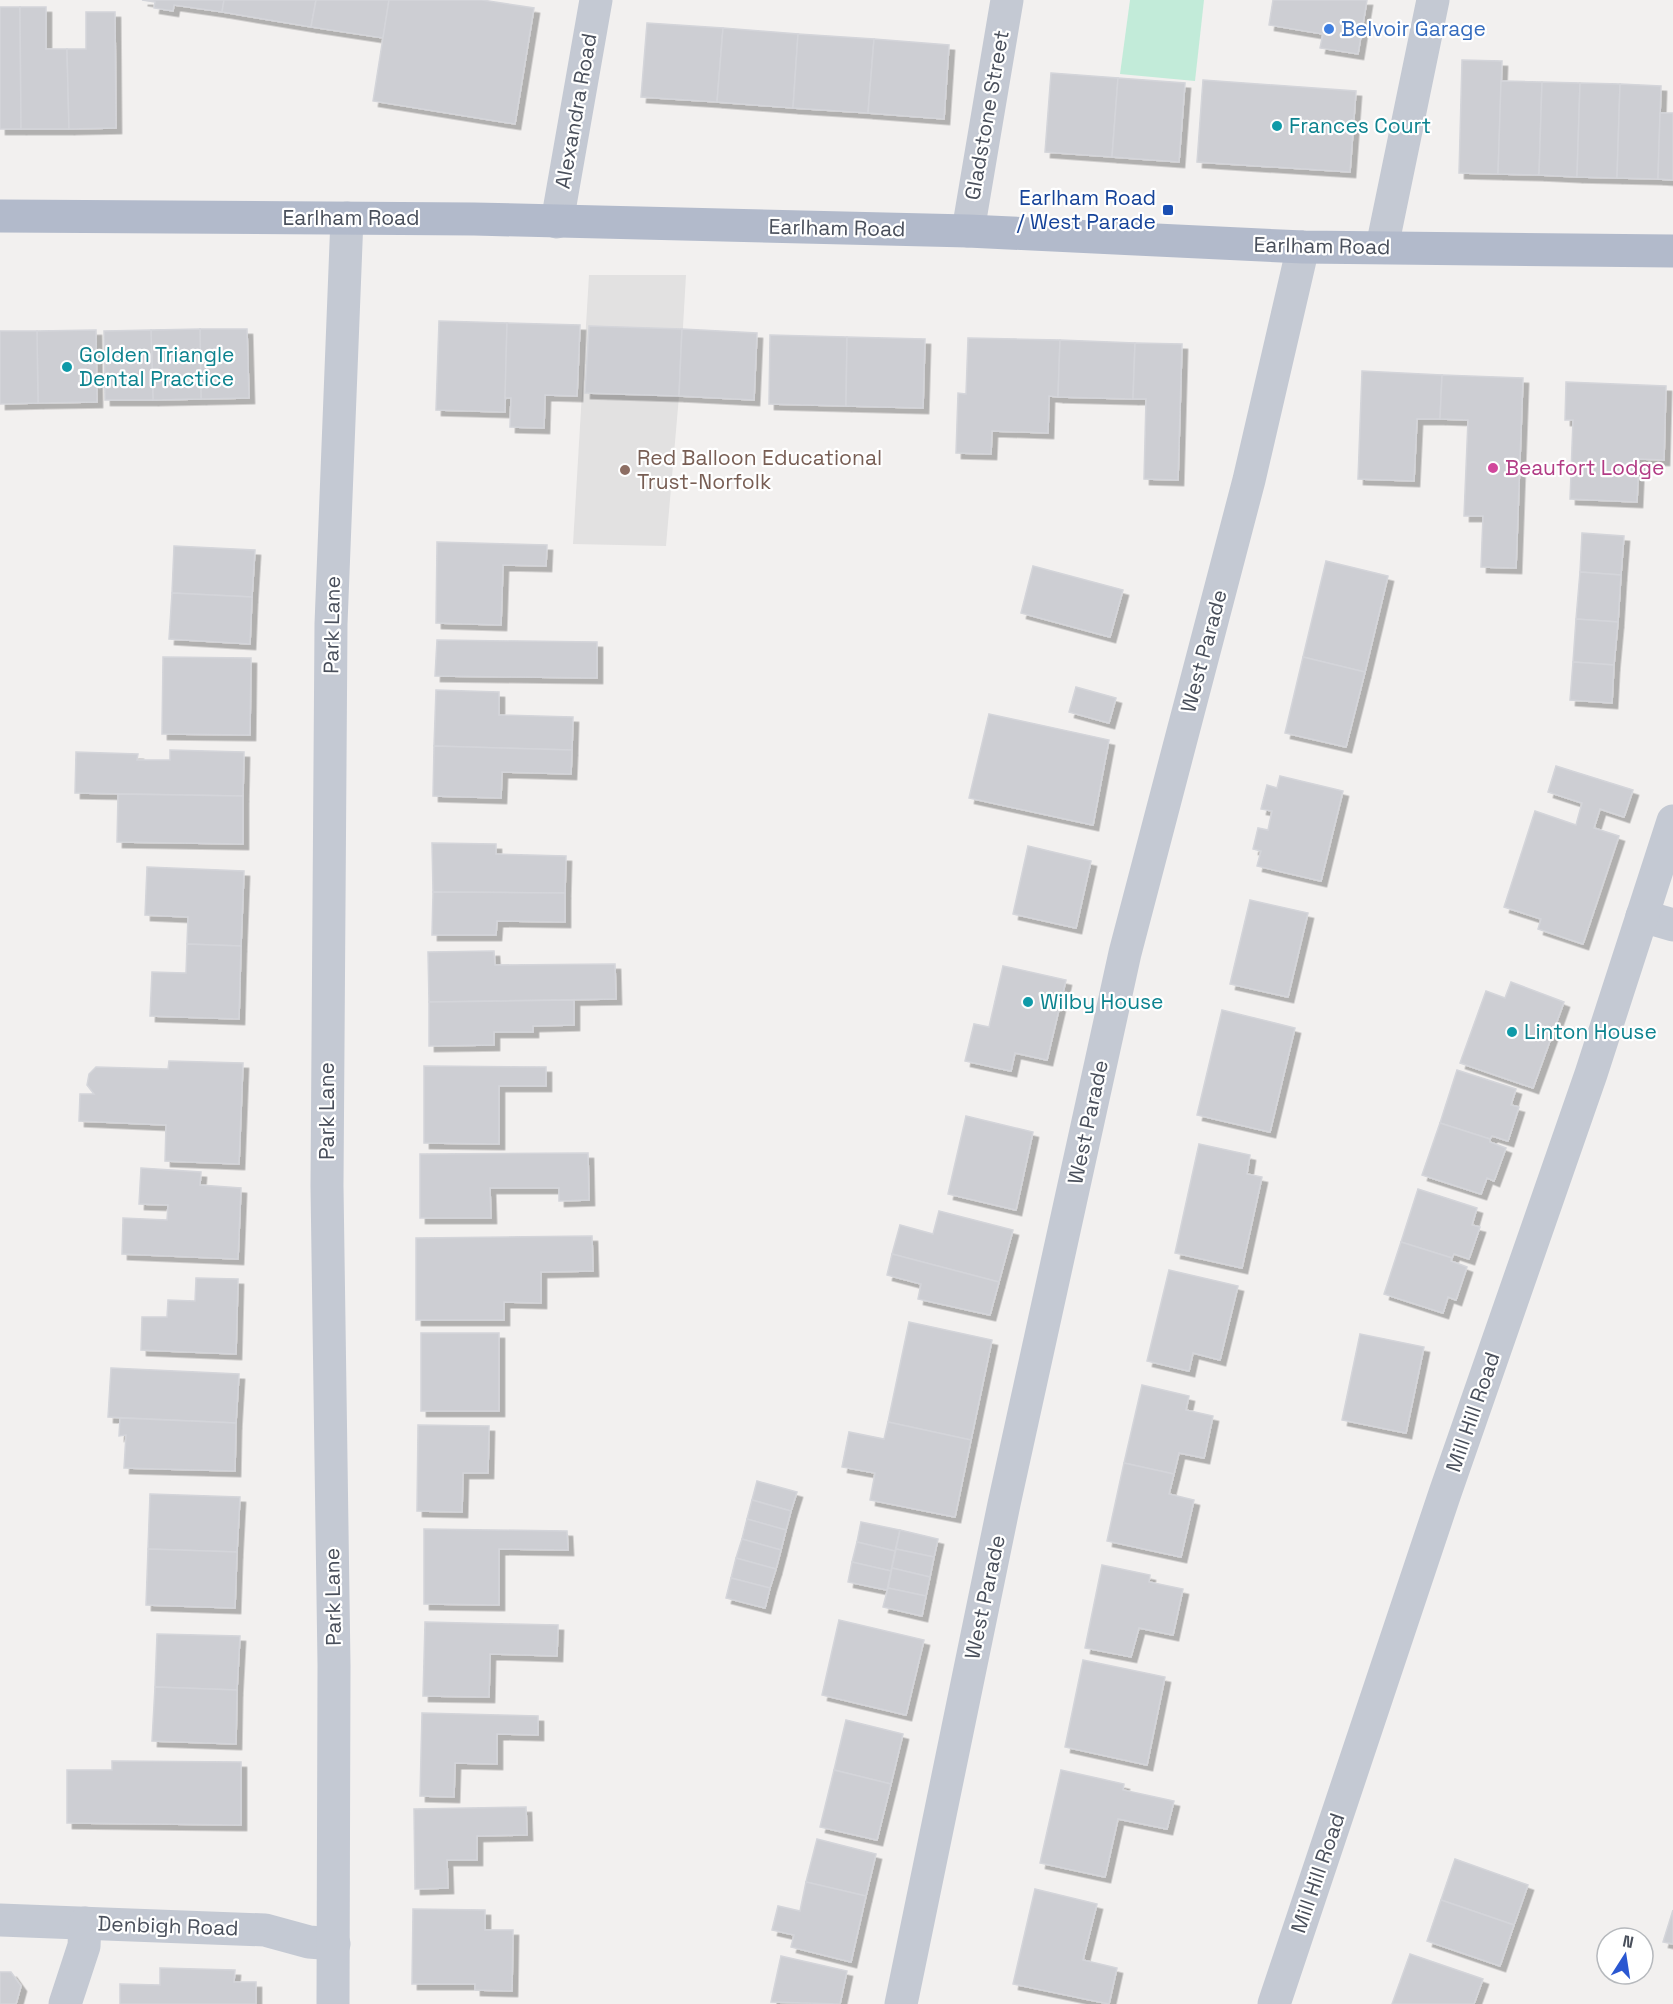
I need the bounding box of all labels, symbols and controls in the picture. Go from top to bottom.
place label: Belvoir Garage [1341,15,1486,42]
marker: Belvoir Garage [1322,22,1336,36]
street label: Gladstone Street [958,28,1015,202]
street label: Alexandra Road [549,31,602,191]
place label: Frances Court [1289,112,1431,139]
marker: Frances Court [1270,119,1284,133]
place label: Earlham Road / West Parade [1017,184,1156,235]
marker: Earlham Road / West Parade [1161,203,1175,217]
street label: Earlham Road [283,204,419,231]
street label: Earlham Road [768,213,906,242]
street label: Earlham Road [1253,231,1391,260]
place label: Golden Triangle Dental Practice [79,341,235,392]
marker: Golden Triangle Dental Practice [60,360,74,374]
place label: Red Balloon Educational Trust-Norfolk [637,444,882,495]
place label: Beaufort Lodge [1505,454,1665,481]
marker: Beaufort Lodge [1486,461,1500,475]
marker: Red Balloon Educational Trust-Norfolk [618,463,632,477]
street label: Park Lane [317,576,346,674]
street label: West Parade [1174,586,1233,715]
place label: Wilby House [1040,988,1164,1015]
marker: Wilby House [1021,995,1035,1009]
place label: Linton House [1524,1018,1657,1045]
marker: Linton House [1505,1025,1519,1039]
street label: West Parade [1061,1057,1114,1186]
street label: Park Lane [313,1062,340,1160]
street label: Mill Hill Road [1439,1348,1506,1475]
street label: West Parade [958,1532,1011,1661]
street label: Park Lane [318,1548,347,1646]
street label: Mill Hill Road [1284,1809,1351,1936]
street label: Denbigh Road [97,1910,239,1941]
north arrow [1595,1926,1655,1986]
text: N [1621,1930,1635,1953]

